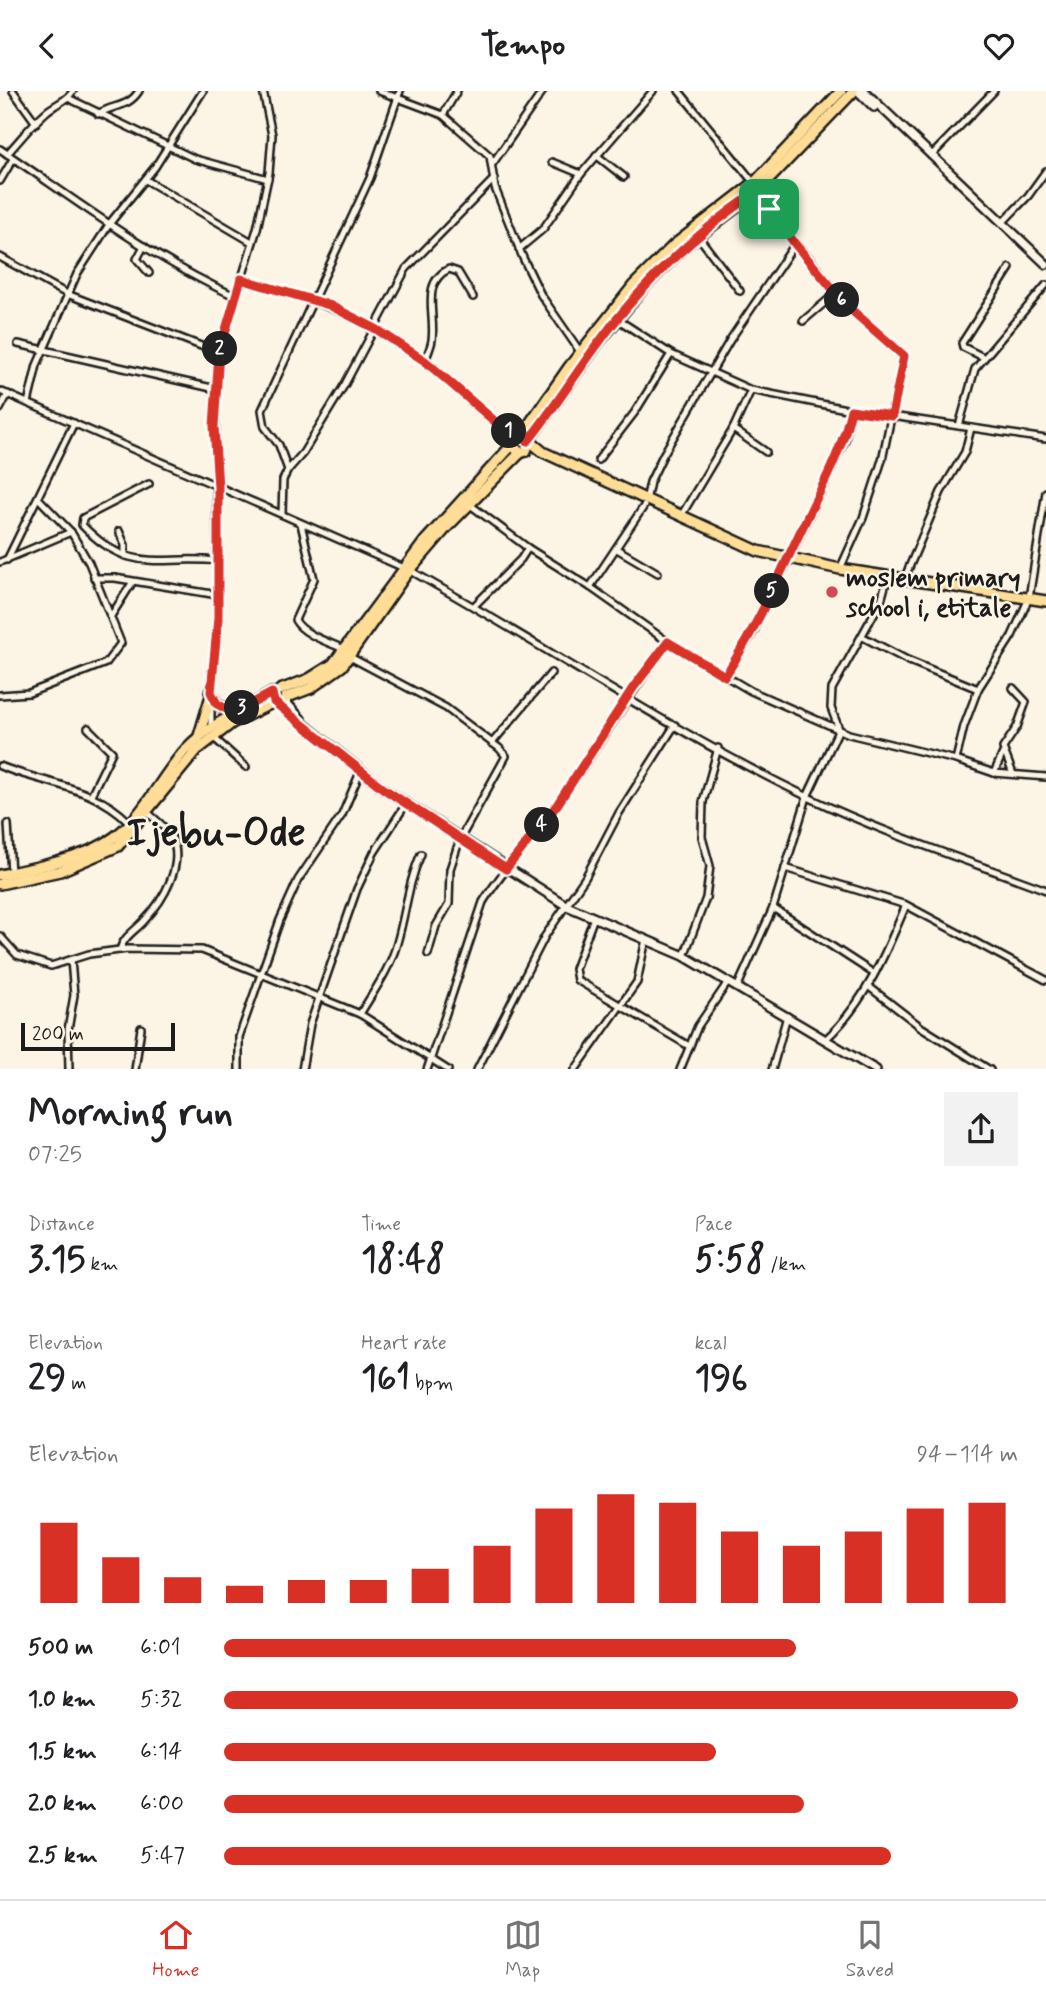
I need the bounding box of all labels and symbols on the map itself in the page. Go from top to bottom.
pin [739,179,799,239]
pin: 6 [824,283,860,318]
pin: 2 [202,331,238,367]
pin: 1 [491,413,526,449]
place label: moslem primary school i, etitale [845,562,1020,626]
pin: 5 [754,573,790,609]
marker: moslem primary school i, etitale [824,584,840,600]
pin: 3 [224,691,260,725]
pin: 4 [524,807,560,843]
district label: Ijebu-Ode [126,808,306,860]
scale bar [21,1021,175,1052]

